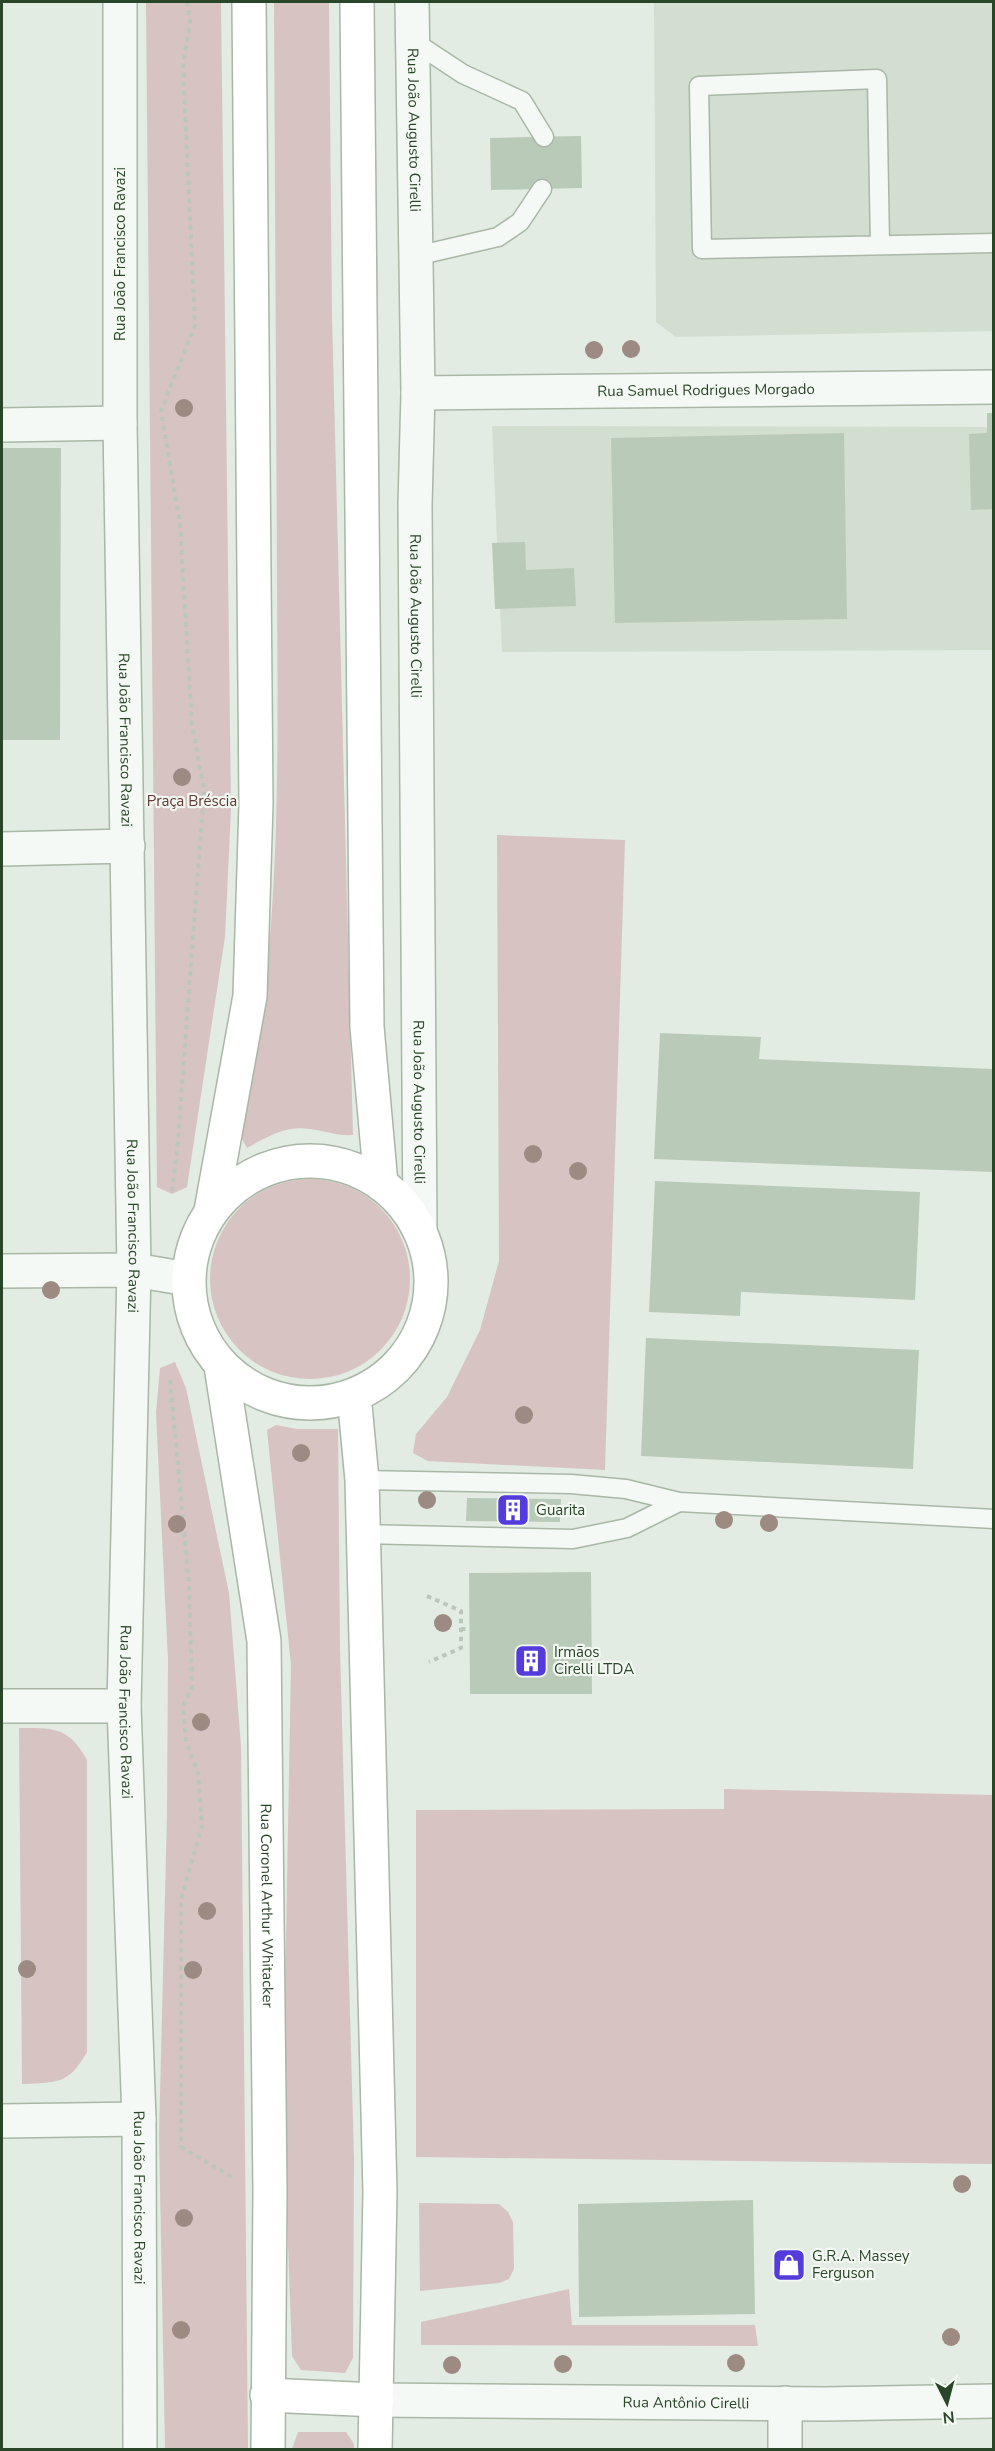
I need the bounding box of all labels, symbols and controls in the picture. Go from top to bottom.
street label: Rua João Augusto Cirelli [403,48,425,212]
street label: Rua João Francisco Ravazi [110,167,130,341]
street label: Rua Samuel Rodrigues Morgado [597,379,815,401]
street label: Rua João Augusto Cirelli [405,534,426,698]
street label: Rua João Francisco Ravazi [114,653,137,827]
park label: Praça Bréscia [147,791,237,811]
street label: Rua João Augusto Cirelli [409,1020,430,1184]
street label: Rua João Francisco Ravazi [122,1139,144,1313]
building icon: Guarita [495,1492,531,1528]
place label: Guarita [536,1500,585,1520]
street label: Rua João Francisco Ravazi [114,1625,137,1799]
place label: Irmãos Cirelli LTDA [554,1642,634,1679]
building icon: Irmãos Cirelli LTDA [513,1643,549,1679]
street label: Rua Coronel Arthur Whitacker [256,1803,278,2008]
street label: Rua João Francisco Ravazi [129,2110,150,2285]
place label: G.R.A. Massey Ferguson [812,2246,910,2283]
shop icon: G.R.A. Massey Ferguson [771,2247,807,2283]
north arrow [917,2373,977,2433]
street label: Rua Antônio Cirelli [623,2392,749,2413]
text: N [941,2405,956,2428]

